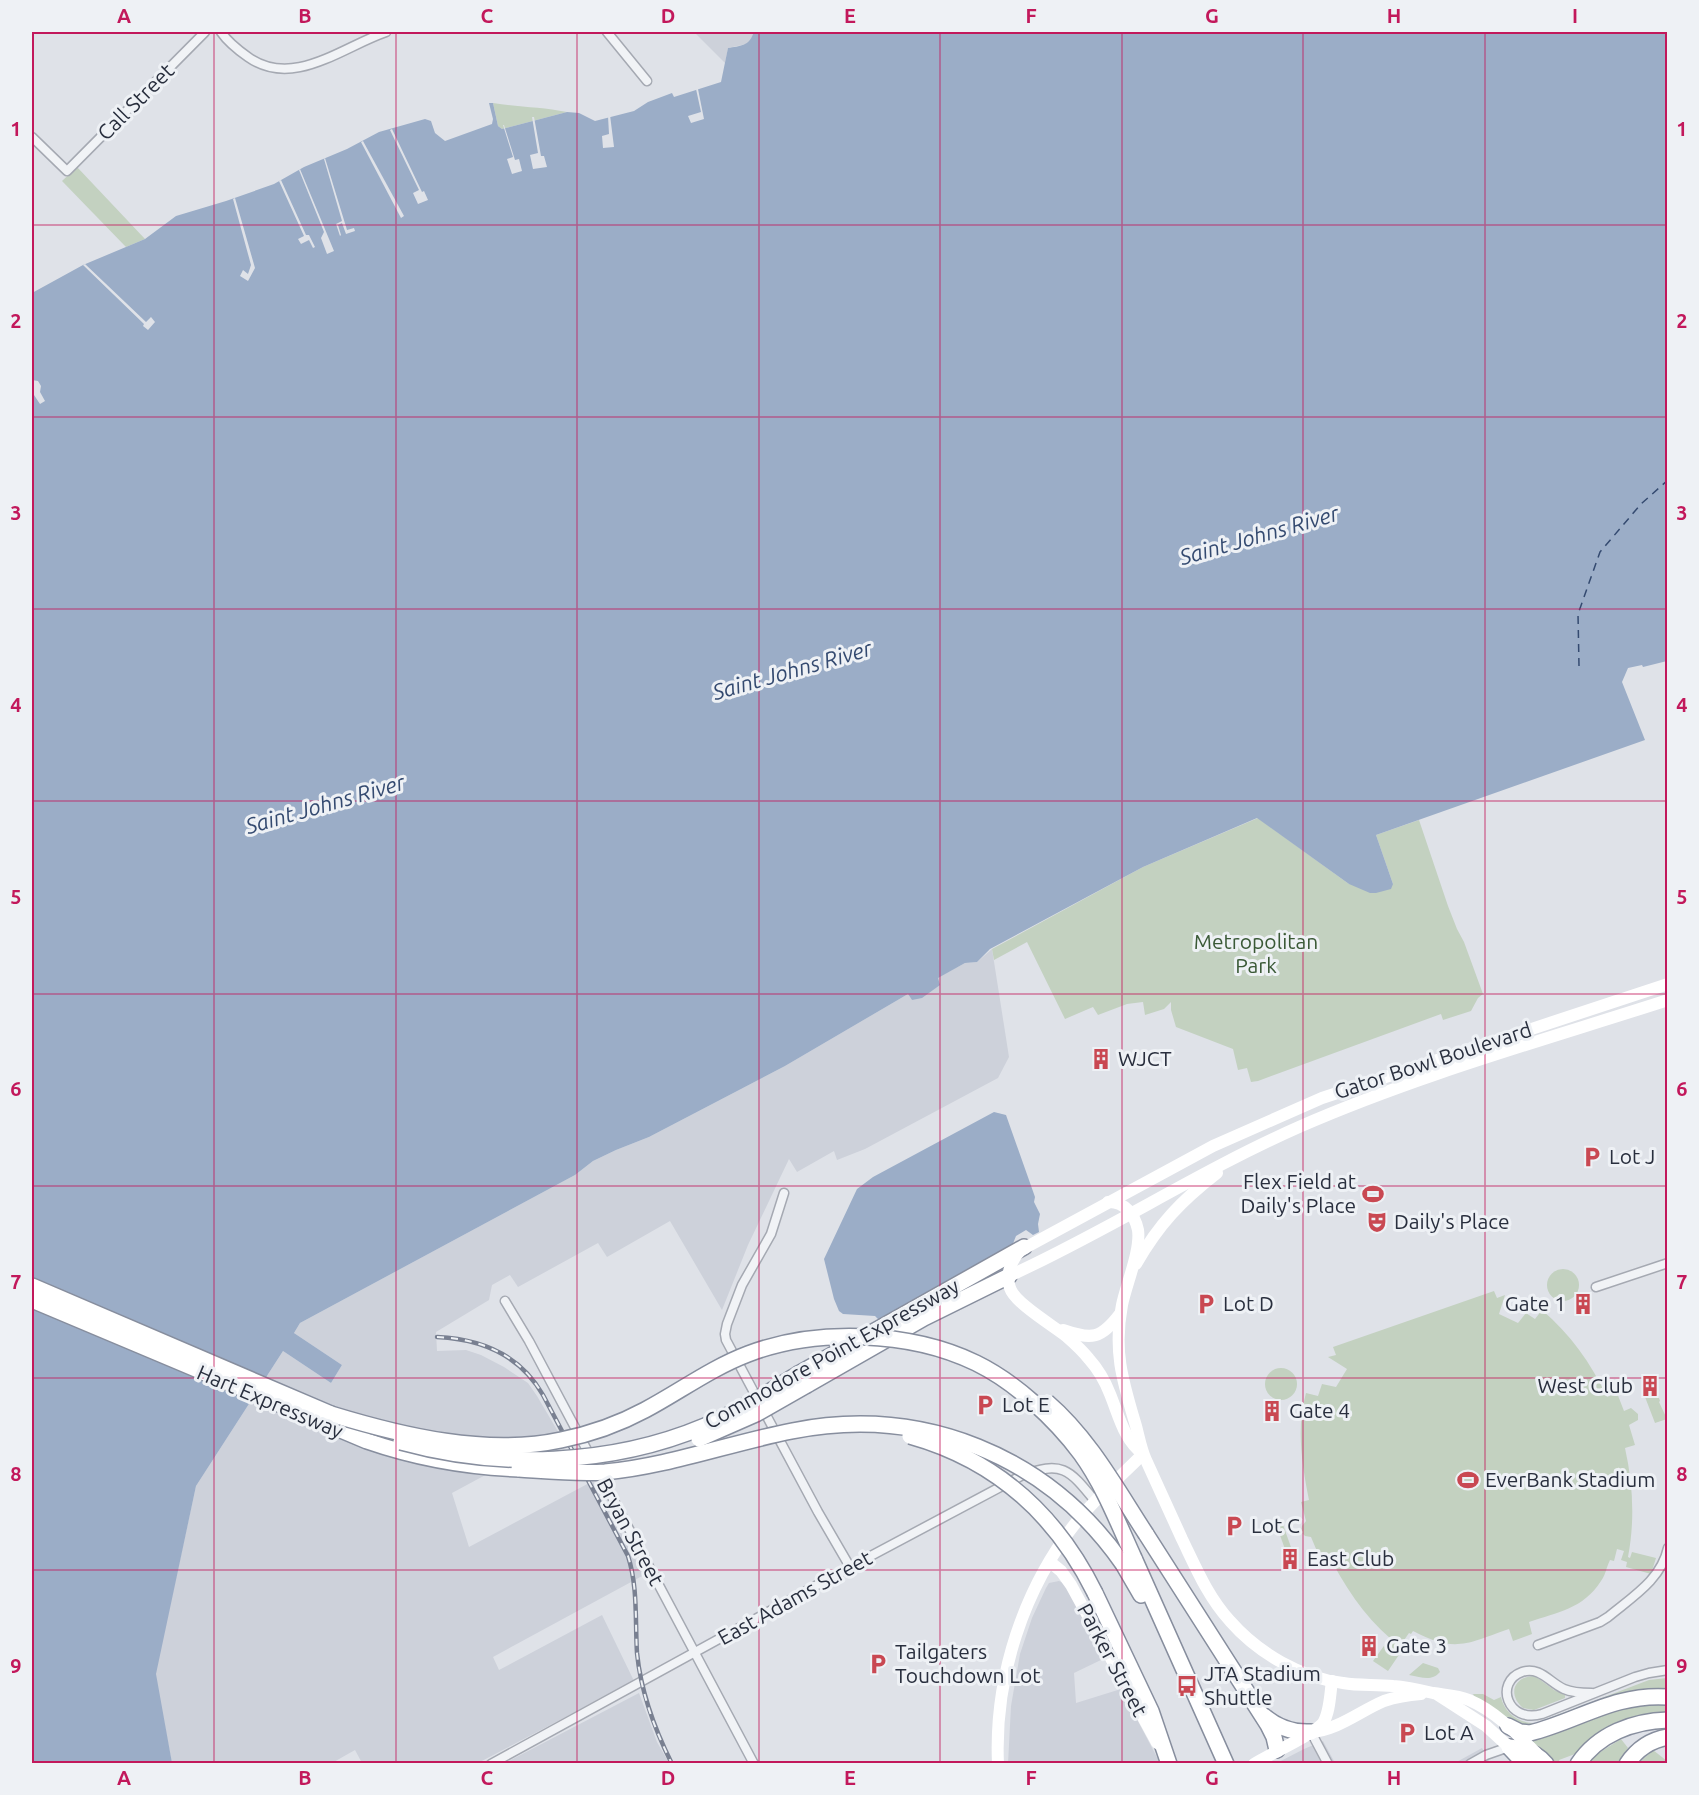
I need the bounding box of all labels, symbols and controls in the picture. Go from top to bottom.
text: A [117,4,131,27]
text: B [298,4,312,27]
text: C [481,4,494,27]
text: D [661,4,675,27]
text: E [844,4,856,27]
text: F [1025,4,1037,27]
text: G [1205,4,1219,27]
text: H [1387,4,1401,27]
text: I [1572,4,1578,27]
street label: Call Street [92,58,178,144]
text: 1 [10,117,22,140]
text: 1 [1676,117,1688,140]
text: 2 [10,309,22,332]
text: 2 [1676,309,1688,332]
water label: Saint Johns River [1175,500,1342,569]
text: 3 [10,501,22,524]
text: 3 [1676,501,1688,524]
water label: Saint Johns River [708,635,875,704]
text: 4 [10,693,22,716]
text: 4 [1676,693,1688,716]
water label: Saint Johns River [241,769,408,838]
text: 5 [10,885,22,908]
text: 5 [1676,885,1688,908]
park label: Metropolitan Park [1194,929,1318,977]
street label: Gator Bowl Boulevard [1331,1017,1534,1103]
place label: WJCT [1118,1046,1172,1070]
building icon: WJCT [1089,1047,1113,1071]
text: 6 [10,1077,22,1100]
text: 6 [1676,1077,1688,1100]
place label: Lot J [1609,1144,1655,1168]
parking icon: Lot J [1580,1145,1604,1169]
place label: Flex Field at Daily's Place [1241,1169,1356,1217]
sports icon: Flex Field at Daily's Place [1361,1182,1385,1206]
place label: Daily's Place [1394,1209,1510,1233]
theatre icon: Daily's Place [1365,1210,1389,1234]
text: 7 [10,1270,22,1293]
text: 7 [1676,1270,1688,1293]
street label: Commodore Point Expressway [700,1273,963,1433]
place label: Lot D [1223,1291,1274,1315]
place label: Gate 1 [1505,1291,1566,1315]
parking icon: Lot D [1194,1292,1218,1316]
building icon: Gate 1 [1571,1292,1595,1316]
street label: Hart Expressway [194,1360,347,1443]
place label: West Club [1537,1373,1633,1397]
building icon: West Club [1638,1374,1662,1398]
place label: Lot E [1002,1392,1050,1416]
parking icon: Lot E [973,1393,997,1417]
place label: Gate 4 [1289,1398,1350,1422]
building icon: Gate 4 [1260,1399,1284,1423]
text: 8 [10,1462,22,1485]
text: 8 [1676,1462,1688,1485]
place label: EverBank Stadium [1485,1467,1655,1491]
sports icon: EverBank Stadium [1456,1468,1480,1492]
street label: Bryan Street [593,1474,669,1589]
place label: Lot C [1251,1513,1300,1537]
parking icon: Lot C [1222,1514,1246,1538]
street label: East Adams Street [713,1545,876,1649]
place label: East Club [1307,1546,1394,1570]
building icon: East Club [1278,1547,1302,1571]
street label: Parker Street [1073,1599,1153,1720]
place label: Gate 3 [1386,1633,1447,1657]
building icon: Gate 3 [1357,1634,1381,1658]
place label: Tailgaters Touchdown Lot [895,1639,1041,1687]
parking icon: Tailgaters Touchdown Lot [866,1652,890,1676]
text: 9 [10,1654,22,1677]
text: 9 [1676,1654,1688,1677]
place label: JTA Stadium Shuttle [1204,1661,1321,1709]
bus stop icon: JTA Stadium Shuttle [1175,1674,1199,1698]
place label: Lot A [1424,1720,1474,1744]
parking icon: Lot A [1395,1721,1419,1745]
text: A [117,1766,131,1789]
text: B [298,1766,312,1789]
text: C [481,1766,494,1789]
text: D [661,1766,675,1789]
text: E [844,1766,856,1789]
text: F [1025,1766,1037,1789]
text: G [1205,1766,1219,1789]
text: H [1387,1766,1401,1789]
text: I [1572,1766,1578,1789]

